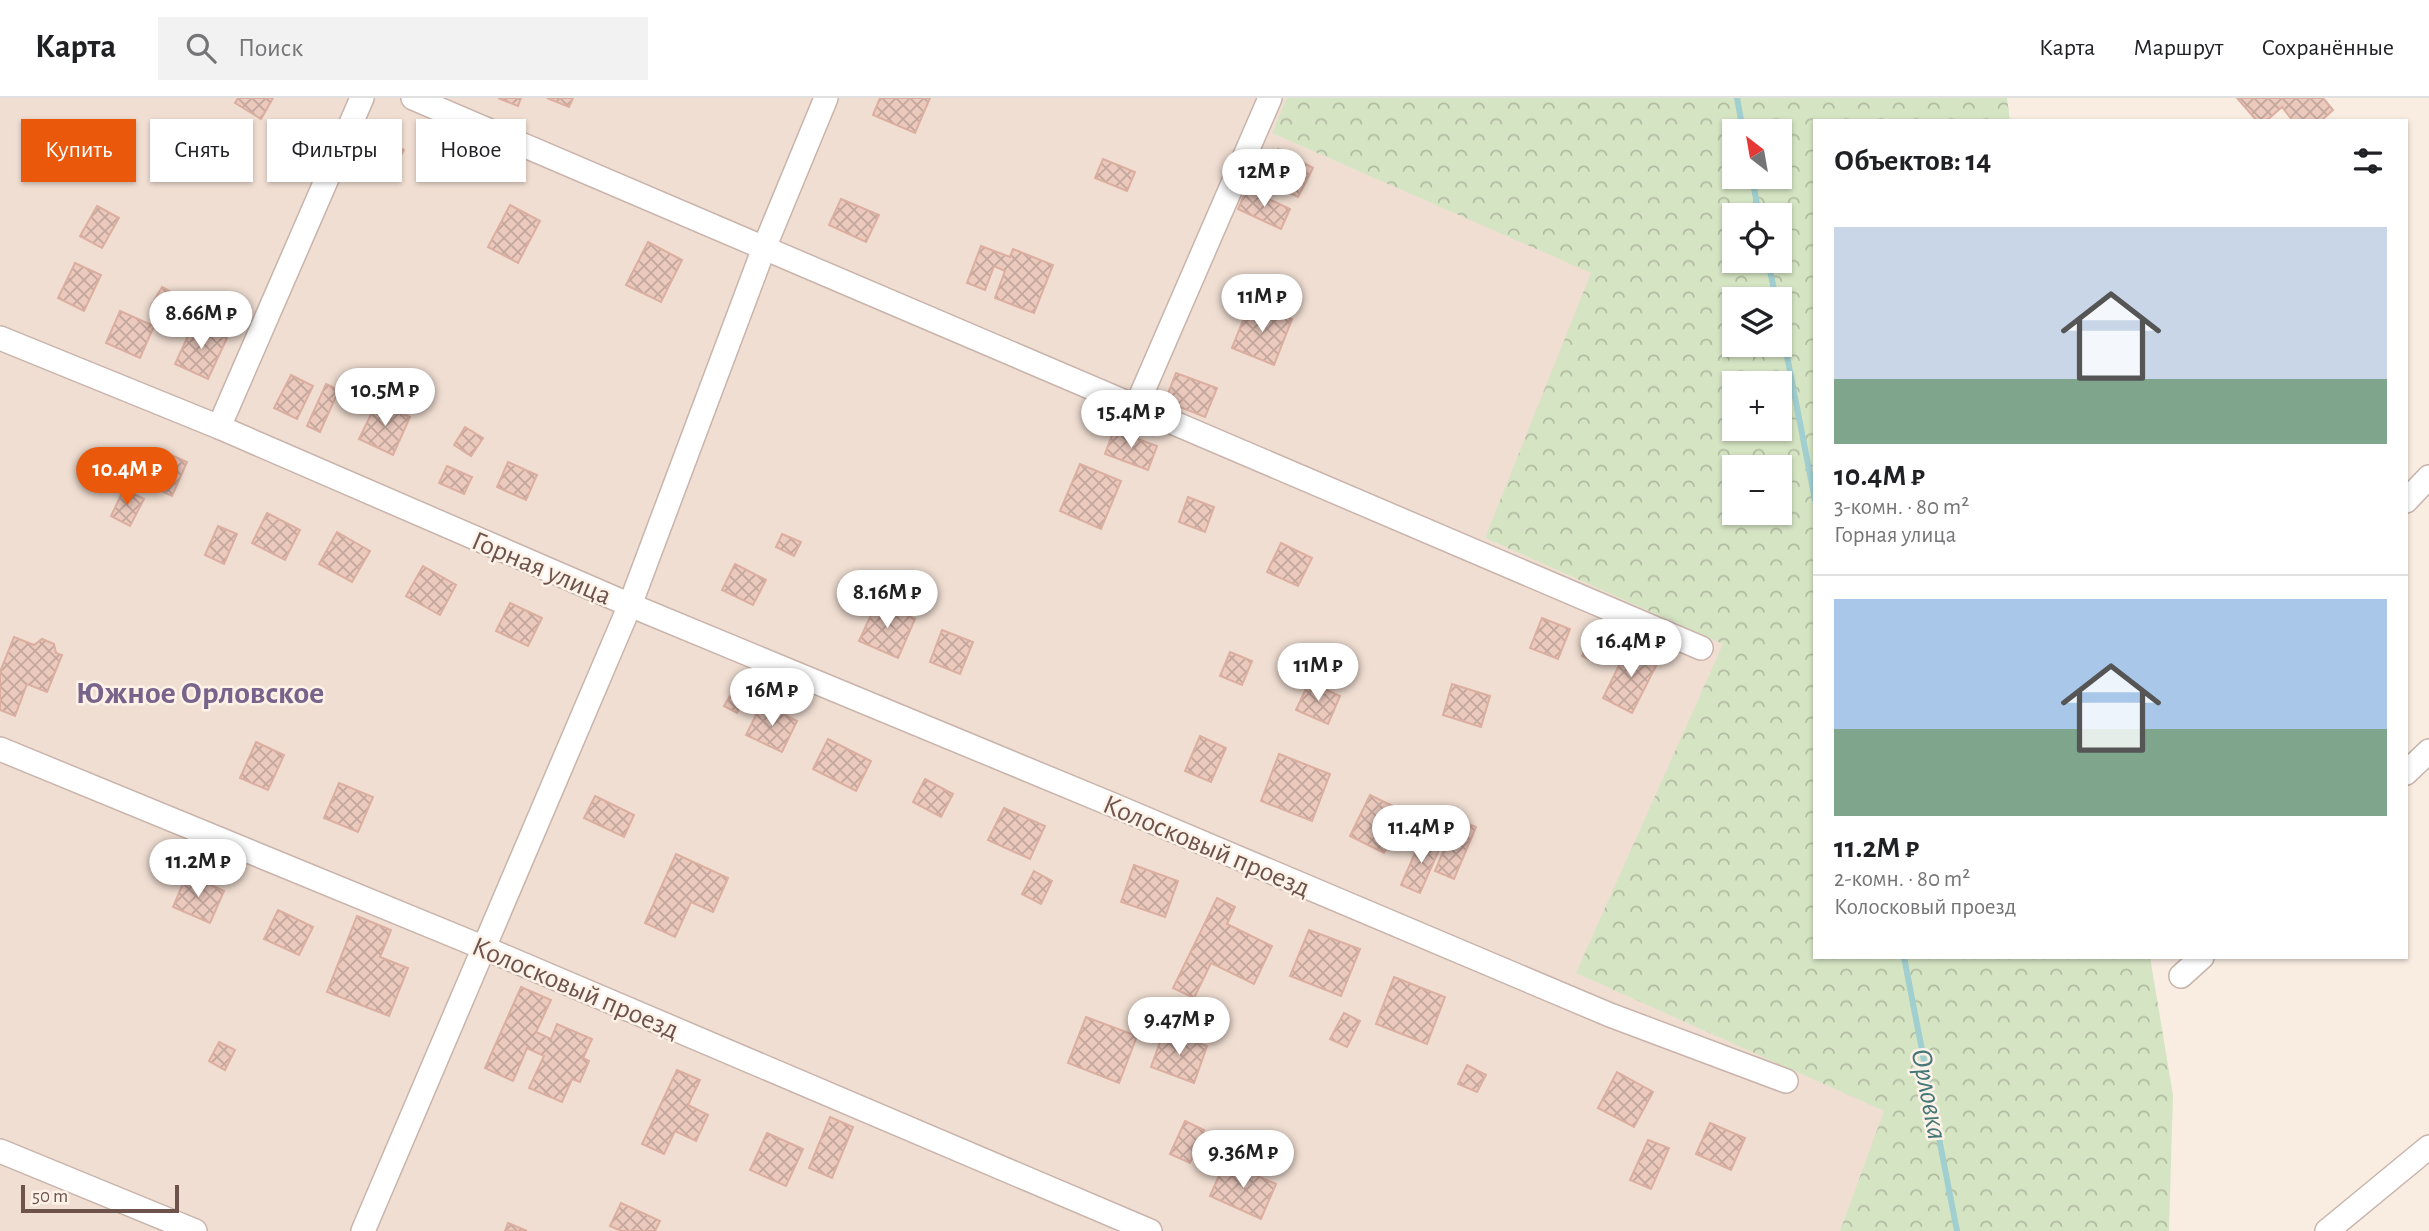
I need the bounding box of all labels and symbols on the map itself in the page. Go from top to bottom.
north arrow [1722,119,1792,189]
pin: 12M ₽ [1215,150,1313,209]
pin: 11M ₽ [1213,274,1311,334]
pin: 8.66M ₽ [136,292,266,351]
pin: 10.5M ₽ [320,368,450,428]
pin: 15.4M ₽ [1066,390,1196,450]
pin: 10.4M ₽ [62,448,192,507]
street label: Горная улица [467,527,615,611]
pin: 8.16M ₽ [822,570,952,630]
pin: 16.4M ₽ [1566,620,1696,679]
pin: 11M ₽ [1269,644,1367,703]
pin: 16M ₽ [723,668,821,728]
district label: Южное Орловское [76,677,324,709]
street label: Колосковый проезд [1099,791,1314,903]
pin: 11.4M ₽ [1356,806,1486,865]
pin: 11.2M ₽ [133,840,263,899]
street label: Колосковый проезд [468,933,683,1045]
pin: 9.47M ₽ [1114,998,1244,1057]
water label: Орловка [1905,1046,1953,1142]
pin: 9.36M ₽ [1178,1130,1308,1190]
scale bar [21,1182,178,1214]

